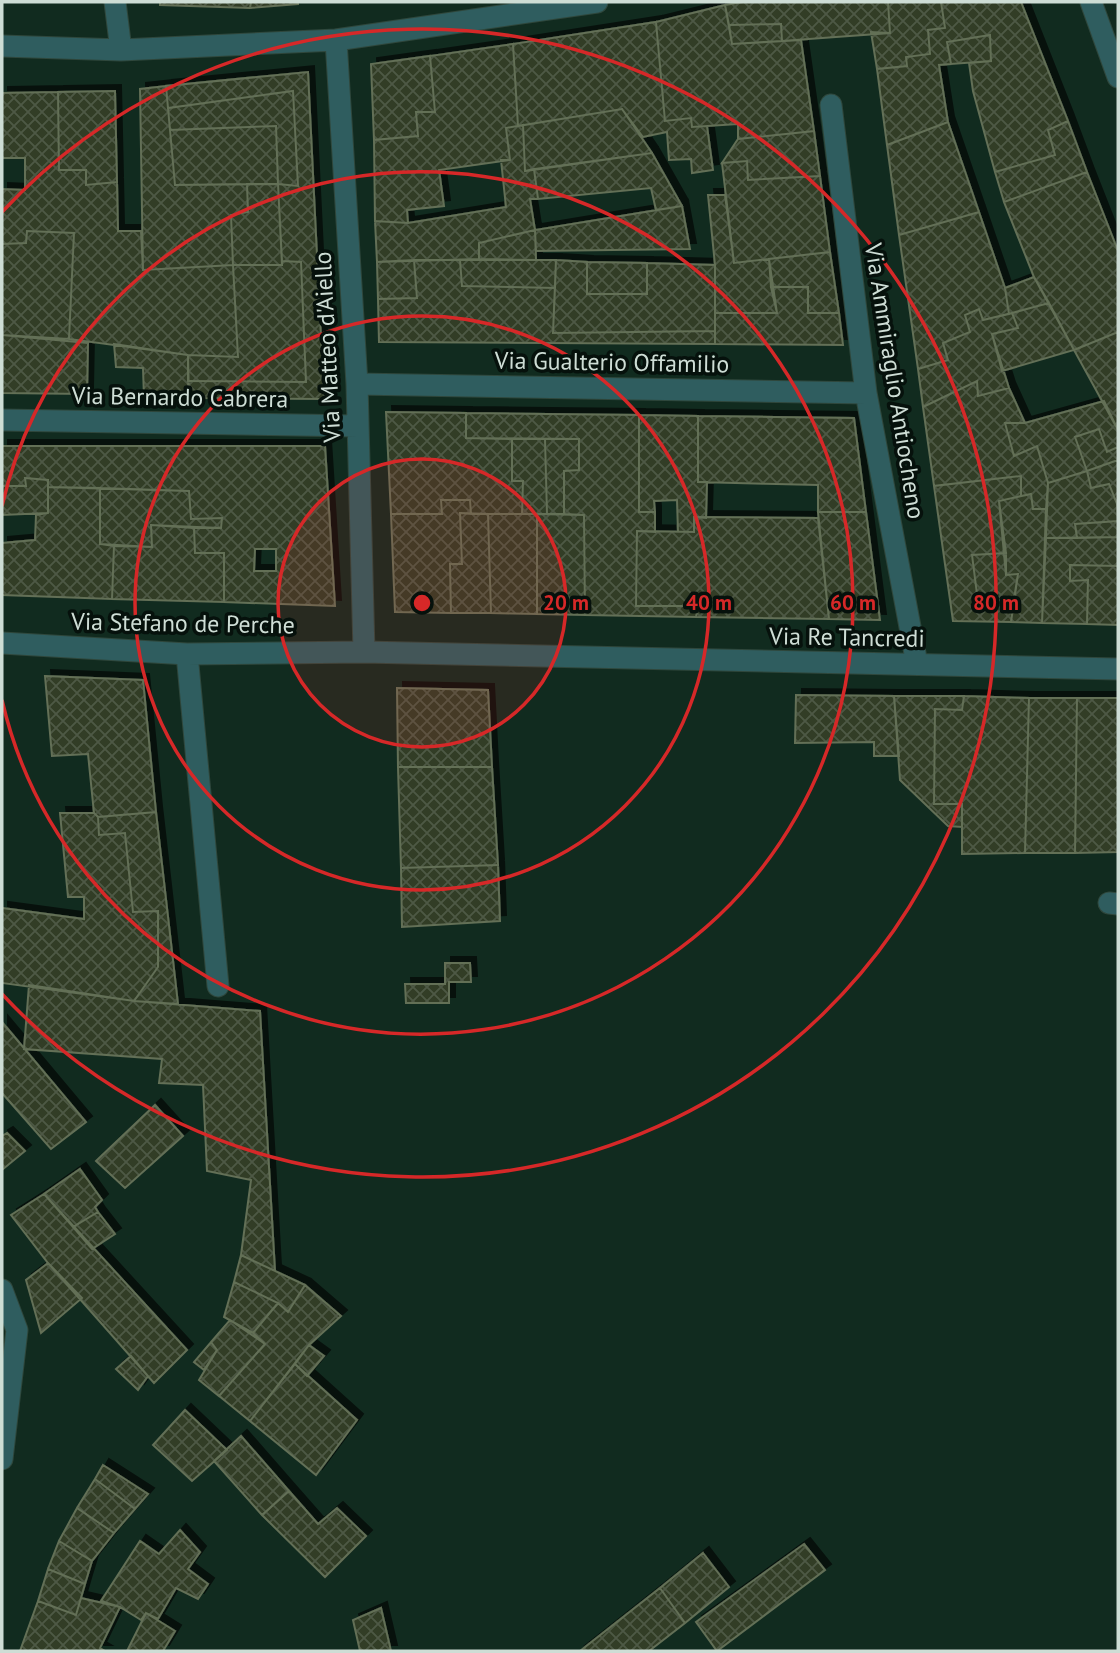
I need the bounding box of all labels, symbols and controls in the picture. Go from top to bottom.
street label: Via Ammiraglio Antiocheno [858,240,932,521]
street label: Via Matteo d'Aiello [307,251,348,444]
street label: Via Gualterio Offamilio [493,344,730,380]
street label: Via Bernardo Cabrera [70,380,289,414]
text: 20 m [543,589,589,616]
text: 40 m [686,589,732,616]
text: 60 m [830,589,876,616]
text: 80 m [973,589,1019,616]
centre of rings [410,591,434,615]
street label: Via Stefano de Perche [70,606,295,640]
street label: Via Re Tancredi [768,620,925,654]

